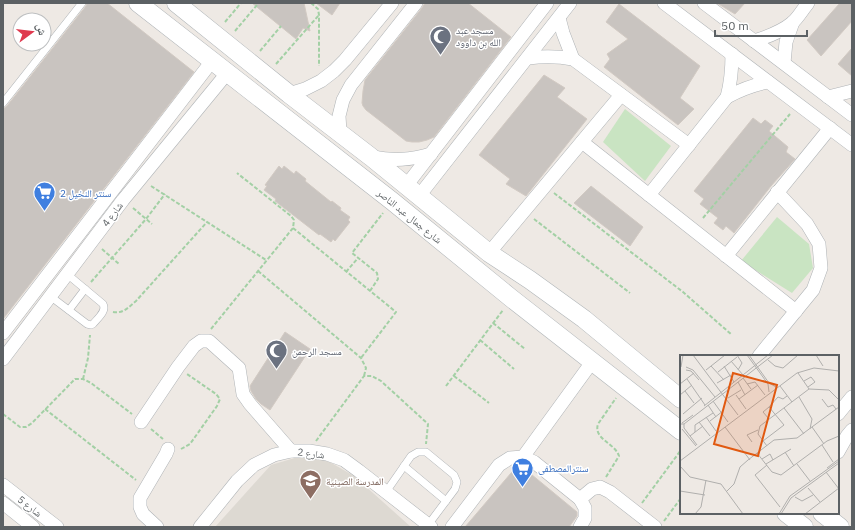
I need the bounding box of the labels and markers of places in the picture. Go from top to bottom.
mosque icon: مسجد عبد الله بن داوود [427,23,453,56]
place label: مسجد عبد الله بن داوود [456,24,501,49]
supermarket icon: سنتر النخيل 2 [31,180,57,213]
place label: سنتر النخيل 2 [60,187,112,200]
mosque icon: مسجد الرحمن [264,338,290,371]
place label: مسجد الرحمن [292,345,342,358]
supermarket icon: سنترالمصطفى [510,455,536,488]
place label: سنترالمصطفى [538,462,589,475]
school or university icon: المدرسة الصينية [297,468,323,501]
place label: المدرسة الصينية [326,475,384,488]

